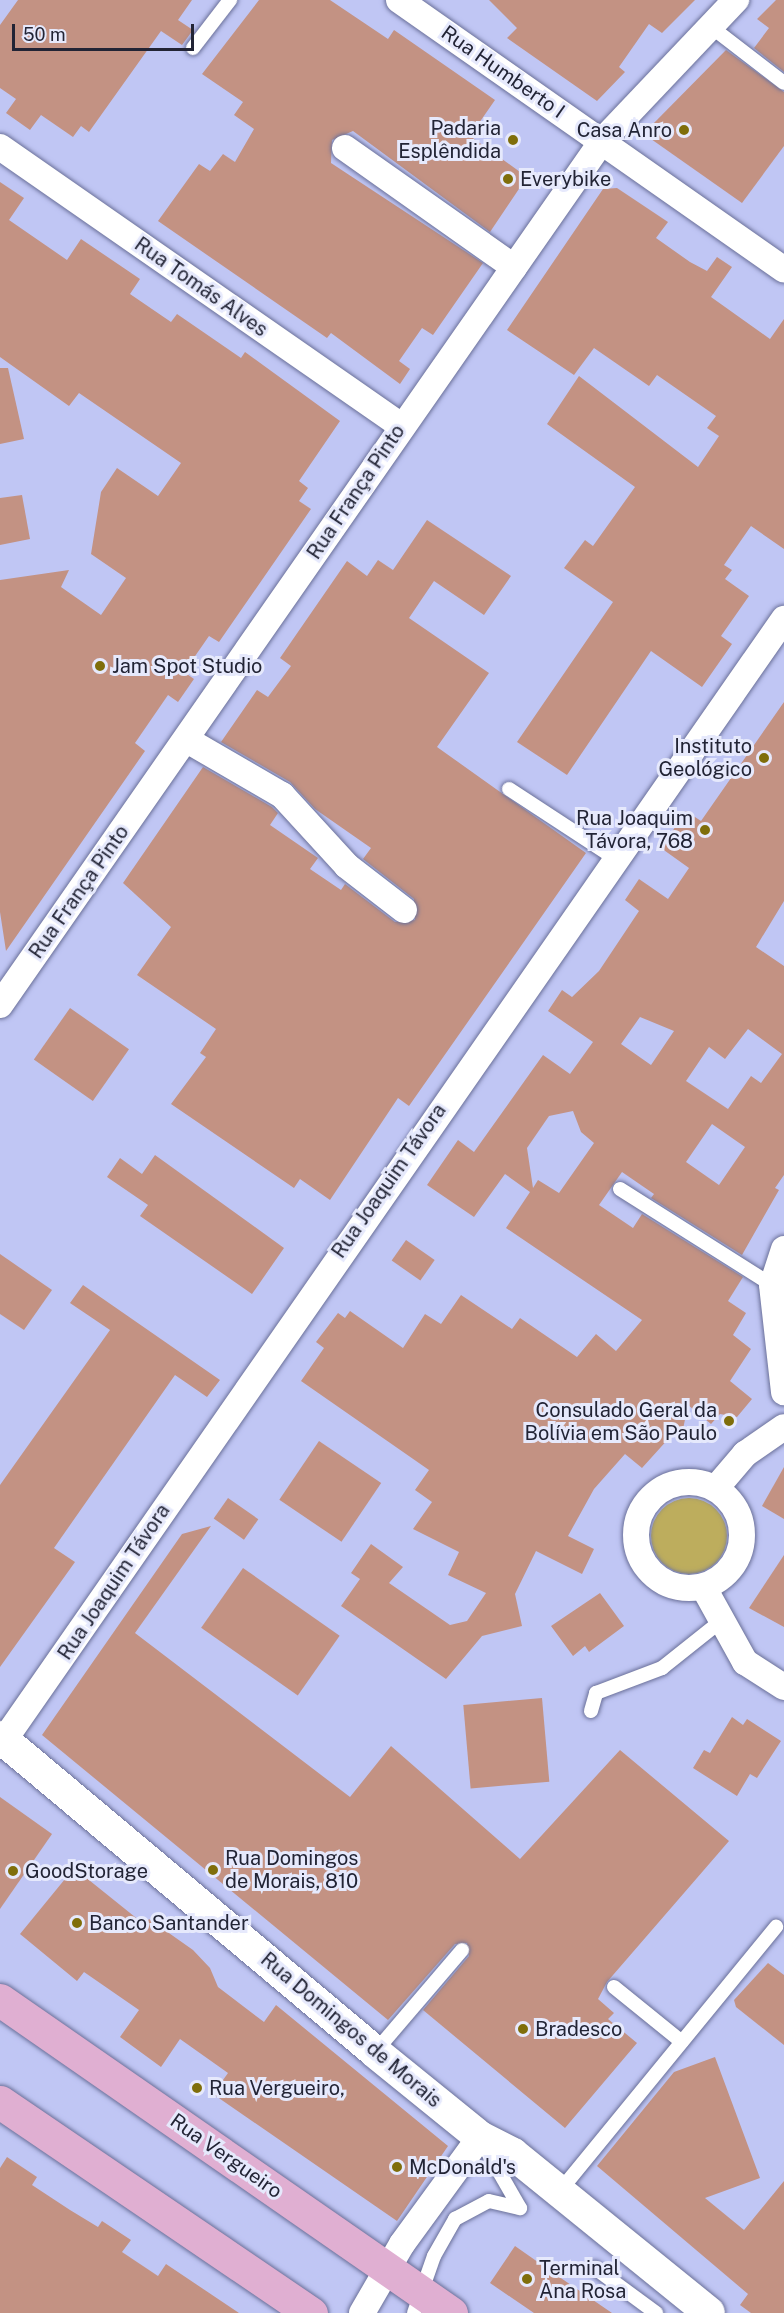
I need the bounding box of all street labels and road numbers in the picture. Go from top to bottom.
street label: Rua Humberto I [437,20,569,124]
street label: Rua Tomás Alves [130,232,272,342]
street label: Rua França Pinto [302,420,410,564]
street label: Rua França Pinto [24,821,134,963]
street label: Rua Joaquim Távora [327,1099,451,1263]
street label: Rua Joaquim Távora [53,1499,175,1665]
street label: Rua Domingos de Morais [256,1947,446,2113]
street label: Rua Vergueiro [165,2108,287,2204]

